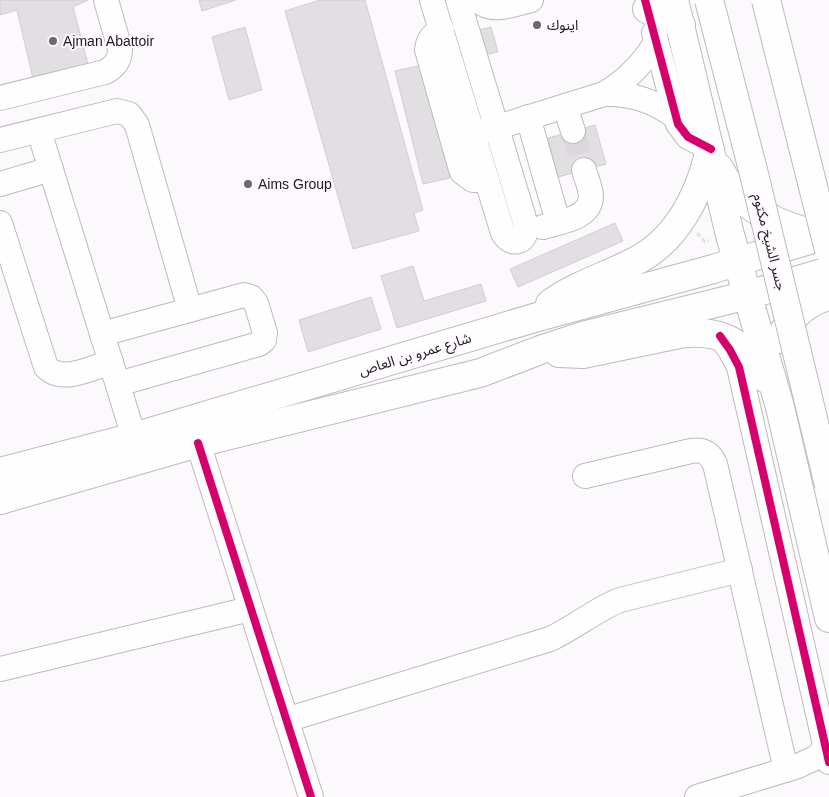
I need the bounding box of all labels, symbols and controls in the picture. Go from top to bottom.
place label: اينوك [547,17,578,34]
marker: اينوك [531,19,543,31]
place label: Ajman Abattoir [63,33,154,49]
marker: Ajman Abattoir [47,35,59,47]
place label: Aims Group [258,176,332,192]
marker: Aims Group [242,178,254,190]
street label: جسر الشيخ مكتوم [747,192,790,293]
street label: شارع عمرو بن العاص [357,329,474,382]

